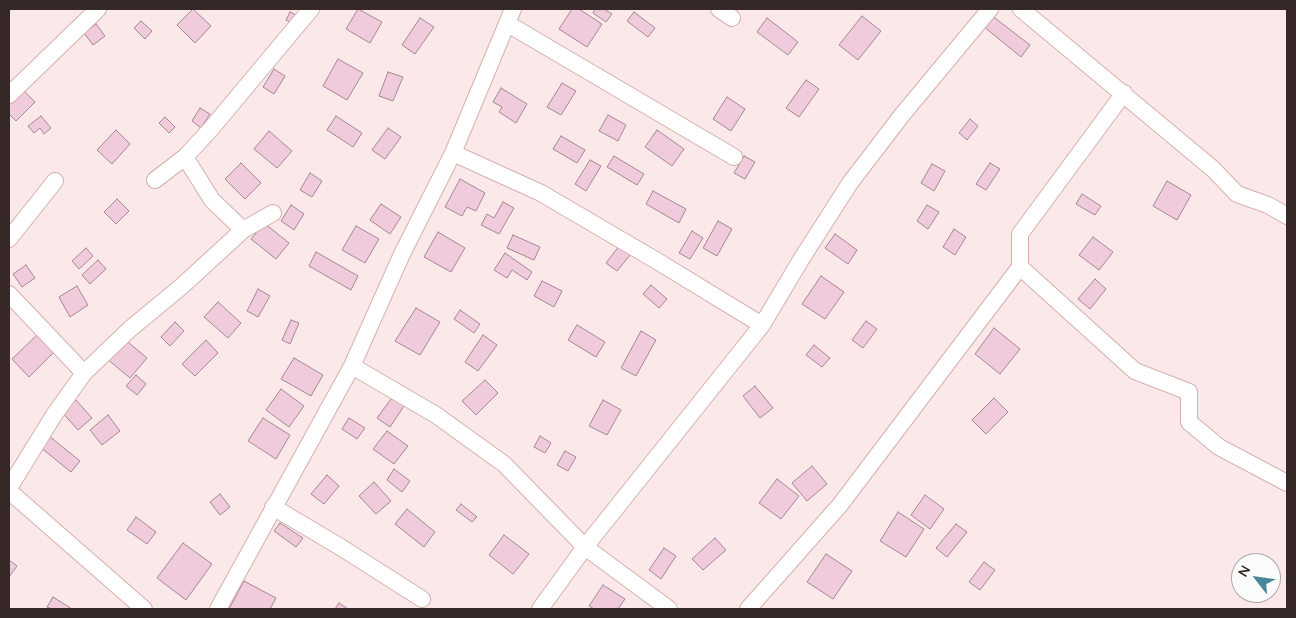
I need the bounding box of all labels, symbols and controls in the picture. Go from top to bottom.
north arrow [1231,553,1281,603]
text: N [1234,562,1254,580]

